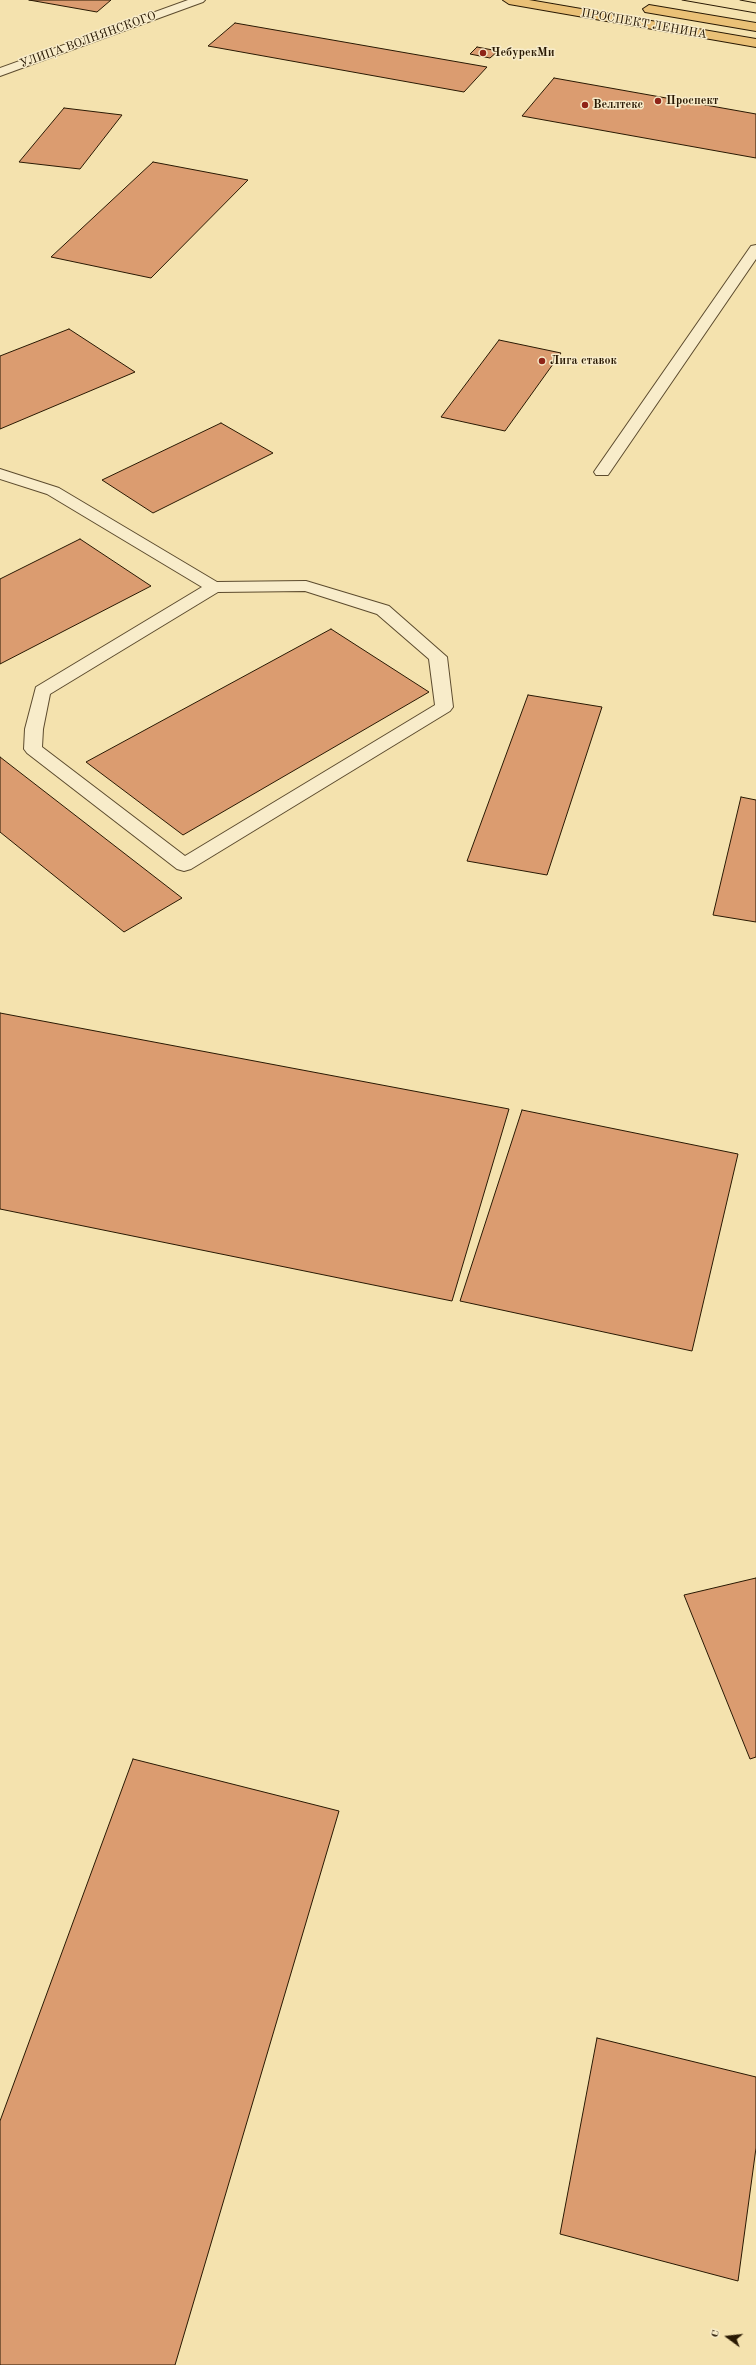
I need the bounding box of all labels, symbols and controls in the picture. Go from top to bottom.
street label: ПРОСПЕКТ ЛЕНИНА [580,6,708,42]
street label: УЛИЦА ВОЛНЯНСКОГО [18,9,158,71]
place label: ЧебурекМи [491,46,555,60]
marker: ЧебурекМи [478,48,488,58]
place label: Проспект [666,94,719,108]
marker: Проспект [653,96,663,106]
place label: Веллтекс [593,98,643,112]
marker: Веллтекс [580,100,590,110]
place label: Лига ставок [550,354,617,368]
marker: Лига ставок [537,356,547,366]
north arrow [708,2317,748,2357]
text: С [710,2329,722,2339]

